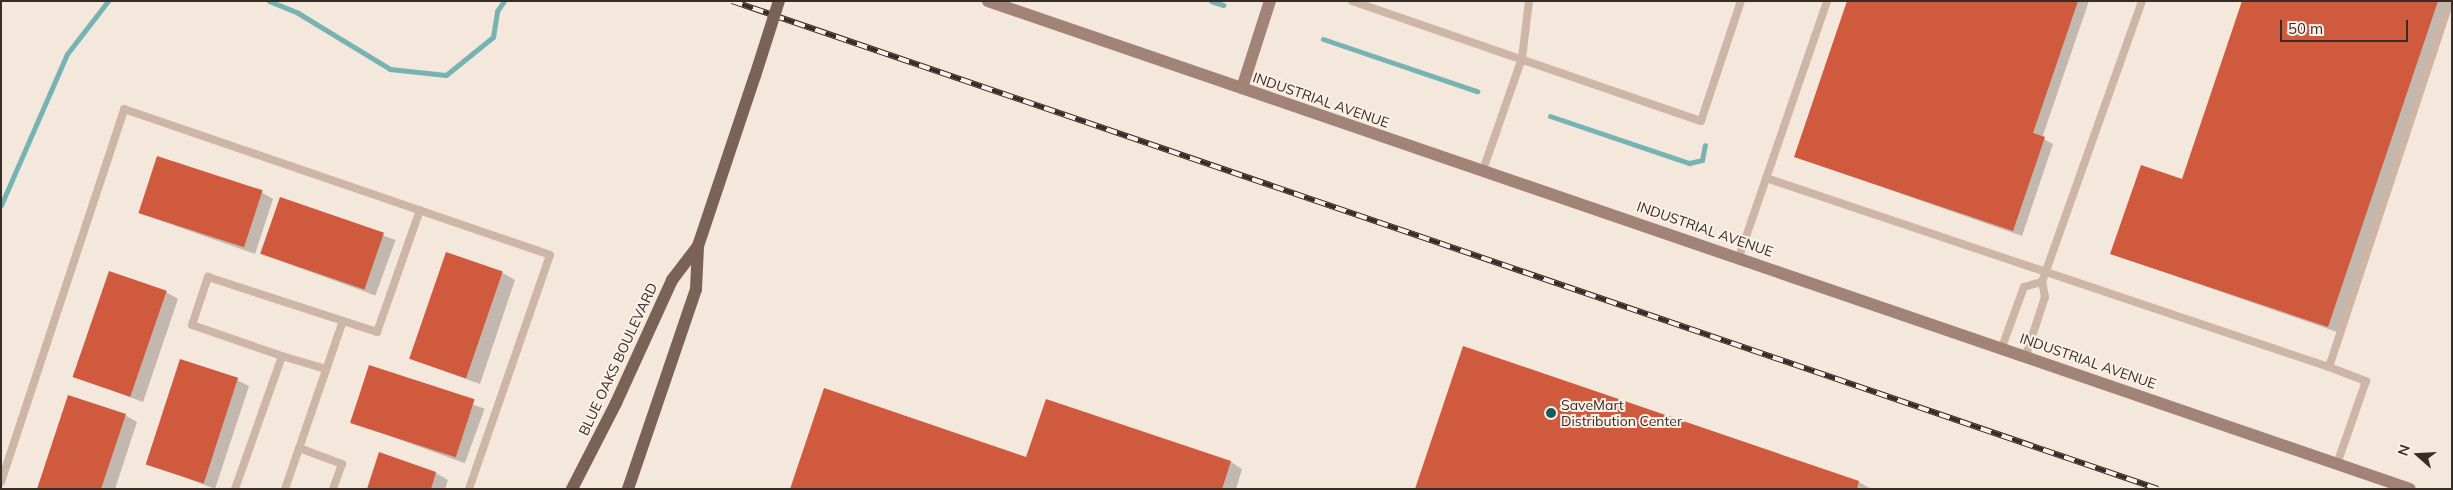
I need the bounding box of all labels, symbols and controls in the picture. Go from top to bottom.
scale bar [2283,10,2410,42]
text: 50 m [2288,19,2323,38]
street label: INDUSTRIAL AVENUE [1251,69,1391,131]
street label: INDUSTRIAL AVENUE [1635,198,1775,260]
street label: BLUE OAKS BOULEVARD [575,280,661,438]
street label: INDUSTRIAL AVENUE [2018,330,2158,392]
place label: SaveMart Distribution Center [1561,397,1682,430]
marker: SaveMart Distribution Center [1545,407,1557,419]
north arrow [2393,430,2443,480]
text: N [2394,442,2414,458]

